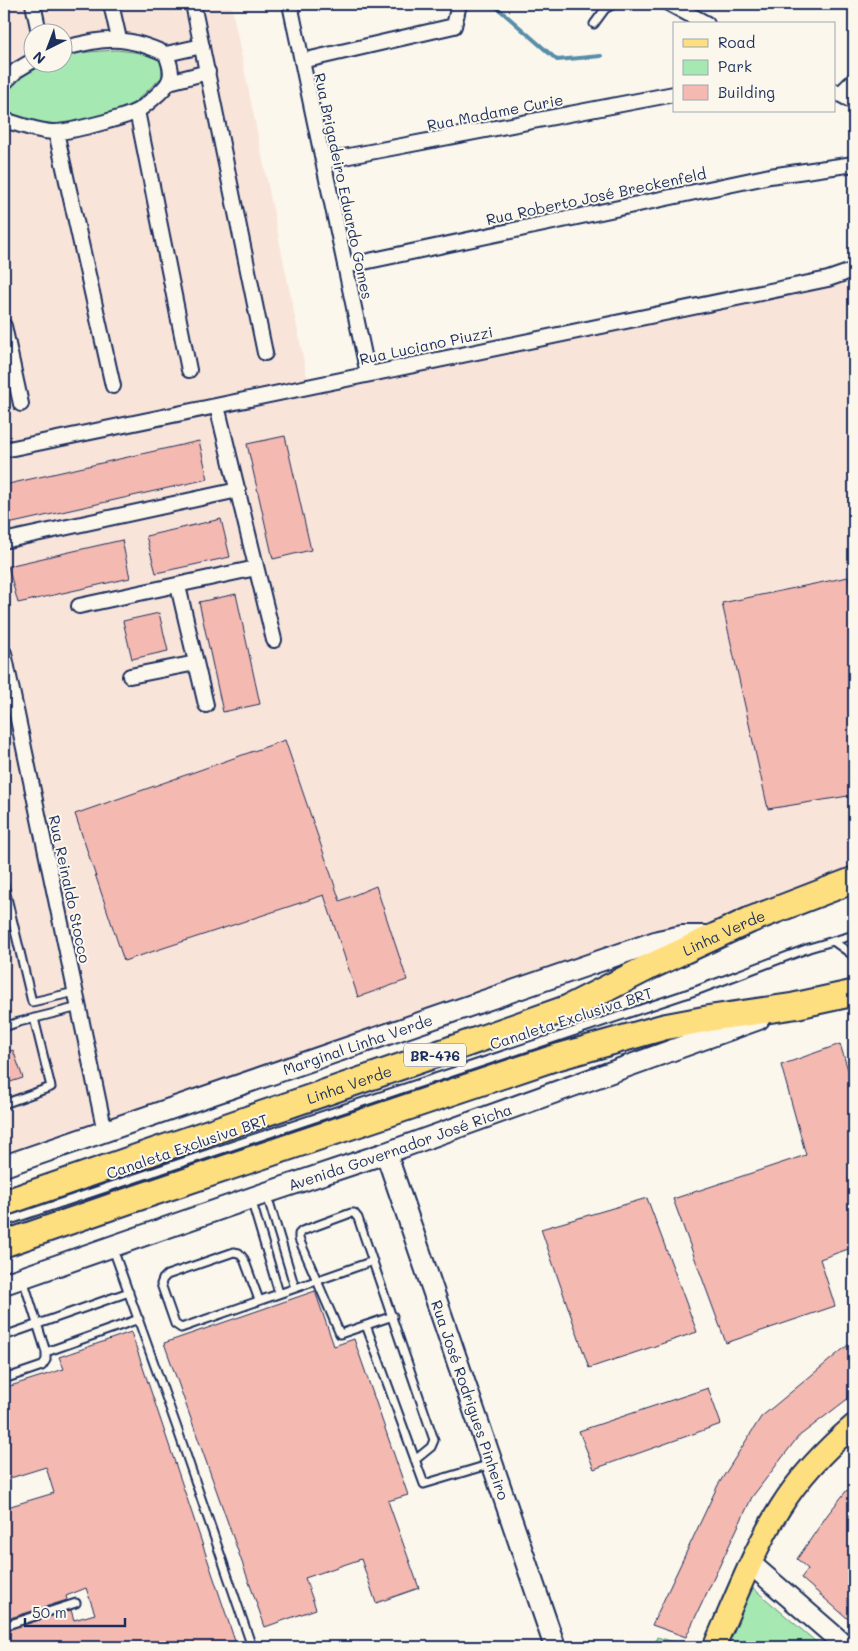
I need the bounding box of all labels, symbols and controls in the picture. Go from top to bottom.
north arrow [22,22,72,72]
legend [673,22,836,112]
text: Road [718,32,755,52]
text: N [29,47,49,69]
text: Park [718,56,752,76]
street label: Rua Brigadeiro Eduardo Gomes [310,71,378,301]
text: Building [718,82,775,102]
street label: Rua Madame Curie [425,89,565,135]
street label: Rua Roberto José Breckenfeld [484,163,708,229]
street label: Rua Luciano Piuzzi [357,321,495,369]
street label: Rua Reinaldo Stocco [45,813,95,965]
street label: Linha Verde [679,905,768,960]
street label: Canaleta Exclusiva BRT [487,982,655,1054]
street label: Marginal Linha Verde [280,1009,435,1079]
road number: BR-476 [404,1044,466,1066]
street label: Linha Verde [304,1060,394,1108]
street label: Avenida Governador José Richa [286,1099,514,1195]
street label: Canaleta Exclusiva BRT [103,1109,271,1183]
street label: Rua José Rodrigues Pinheiro [427,1297,514,1503]
scale bar [25,1596,125,1628]
text: 50 m [32,1602,67,1622]

